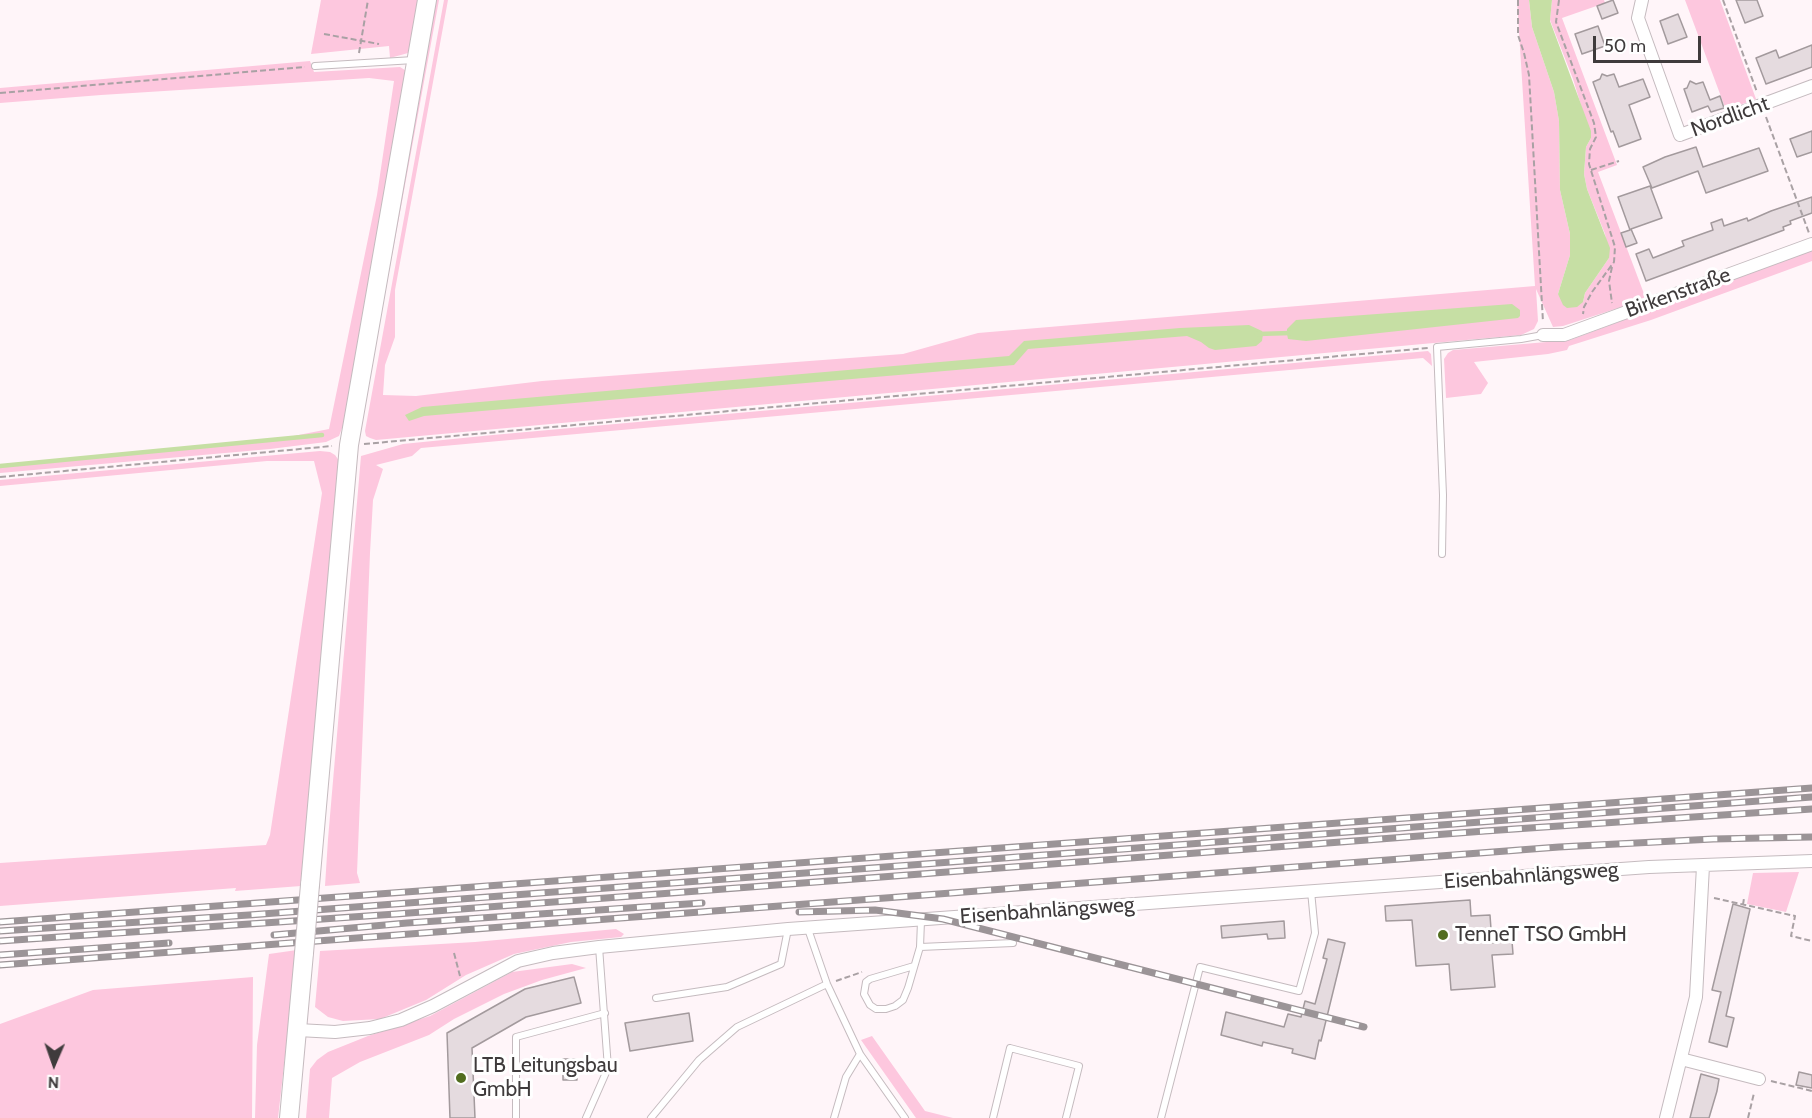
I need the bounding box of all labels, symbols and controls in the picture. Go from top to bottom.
scale bar [1596,24,1704,62]
text: 50 m [1604,35,1646,57]
street label: Nordlicht [1687,91,1773,143]
street label: Birkenstraße [1622,262,1734,324]
street label: Eisenbahnlängsweg [1443,857,1619,895]
street label: Eisenbahnlängsweg [959,892,1135,930]
place label: TenneT TSO GmbH [1455,922,1627,948]
marker: TenneT TSO GmbH [1436,928,1450,942]
north arrow [24,1034,84,1094]
place label: LTB Leitungsbau GmbH [473,1053,618,1103]
marker: LTB Leitungsbau GmbH [454,1071,468,1085]
text: N [47,1073,59,1092]

